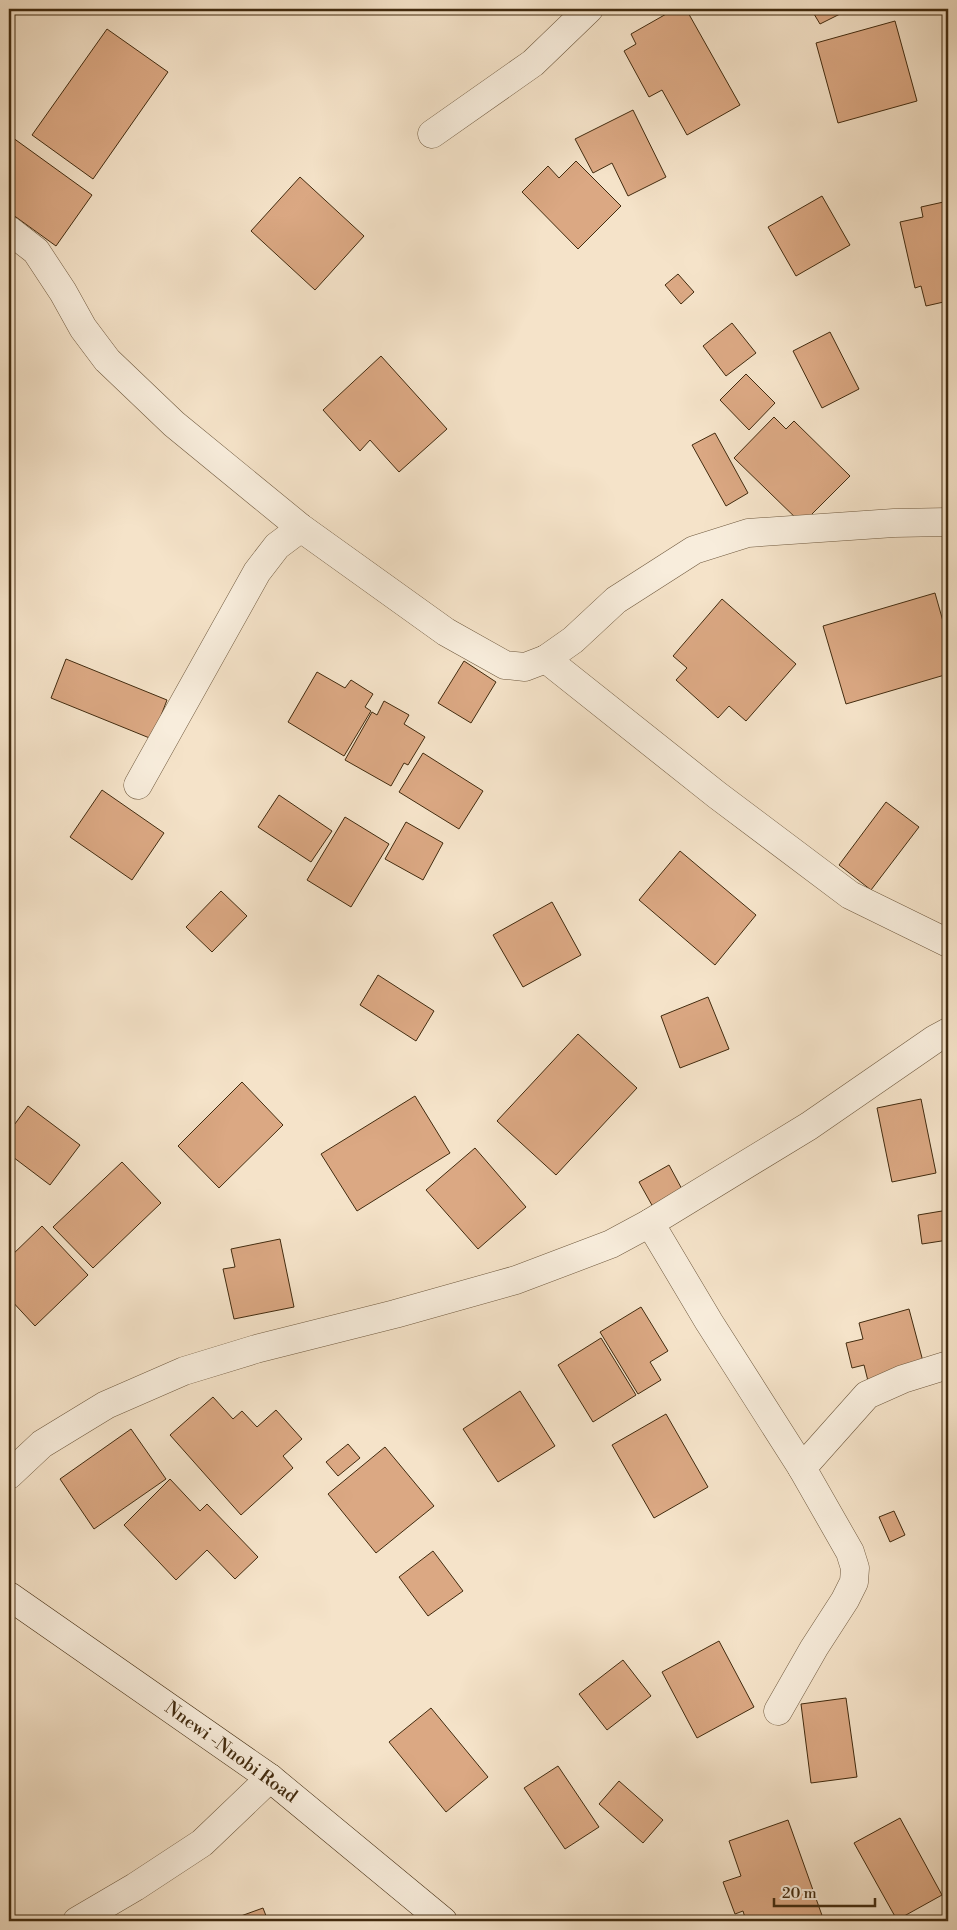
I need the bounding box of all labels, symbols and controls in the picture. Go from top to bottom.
street label: Nnewi -Nnobi Road [160,1696,302,1808]
scale bar [774,1875,876,1907]
text: 20 m [782,1884,817,1903]

